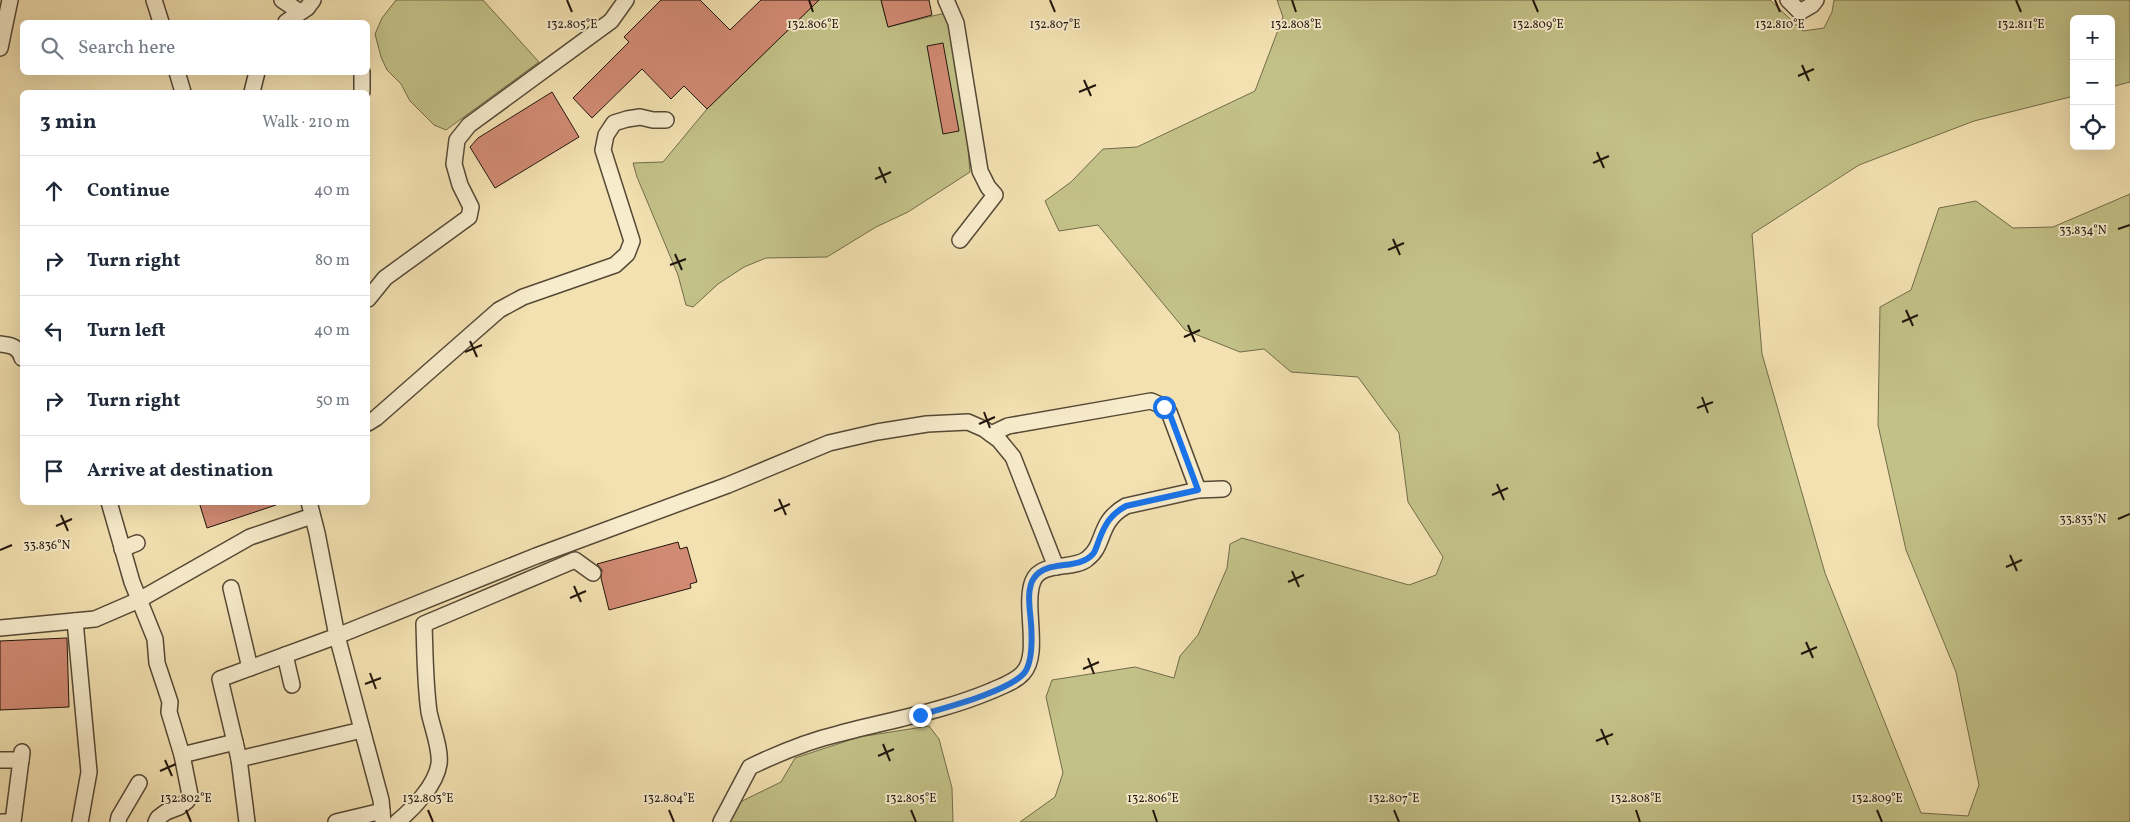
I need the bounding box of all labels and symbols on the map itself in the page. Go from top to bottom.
text: 132.805°E [547,17,597,33]
text: 132.806°E [787,17,839,33]
text: 132.807°E [1030,17,1080,33]
text: 132.808°E [1270,17,1322,33]
text: 132.809°E [1512,17,1564,33]
text: 132.810°E [1755,17,1805,33]
text: 132.811°E [1997,17,2045,33]
text: 33.834°N [2059,223,2107,239]
route start [1153,396,1176,419]
text: 33.833°N [2060,512,2106,528]
text: 33.836°N [24,538,70,554]
route end [909,704,932,727]
text: 132.802°E [160,791,212,807]
text: 132.803°E [403,791,453,807]
text: 132.804°E [643,791,695,807]
text: 132.805°E [886,791,936,807]
text: 132.806°E [1127,791,1179,807]
text: 132.807°E [1369,791,1419,807]
text: 132.808°E [1610,791,1662,807]
text: 132.809°E [1851,791,1903,807]

